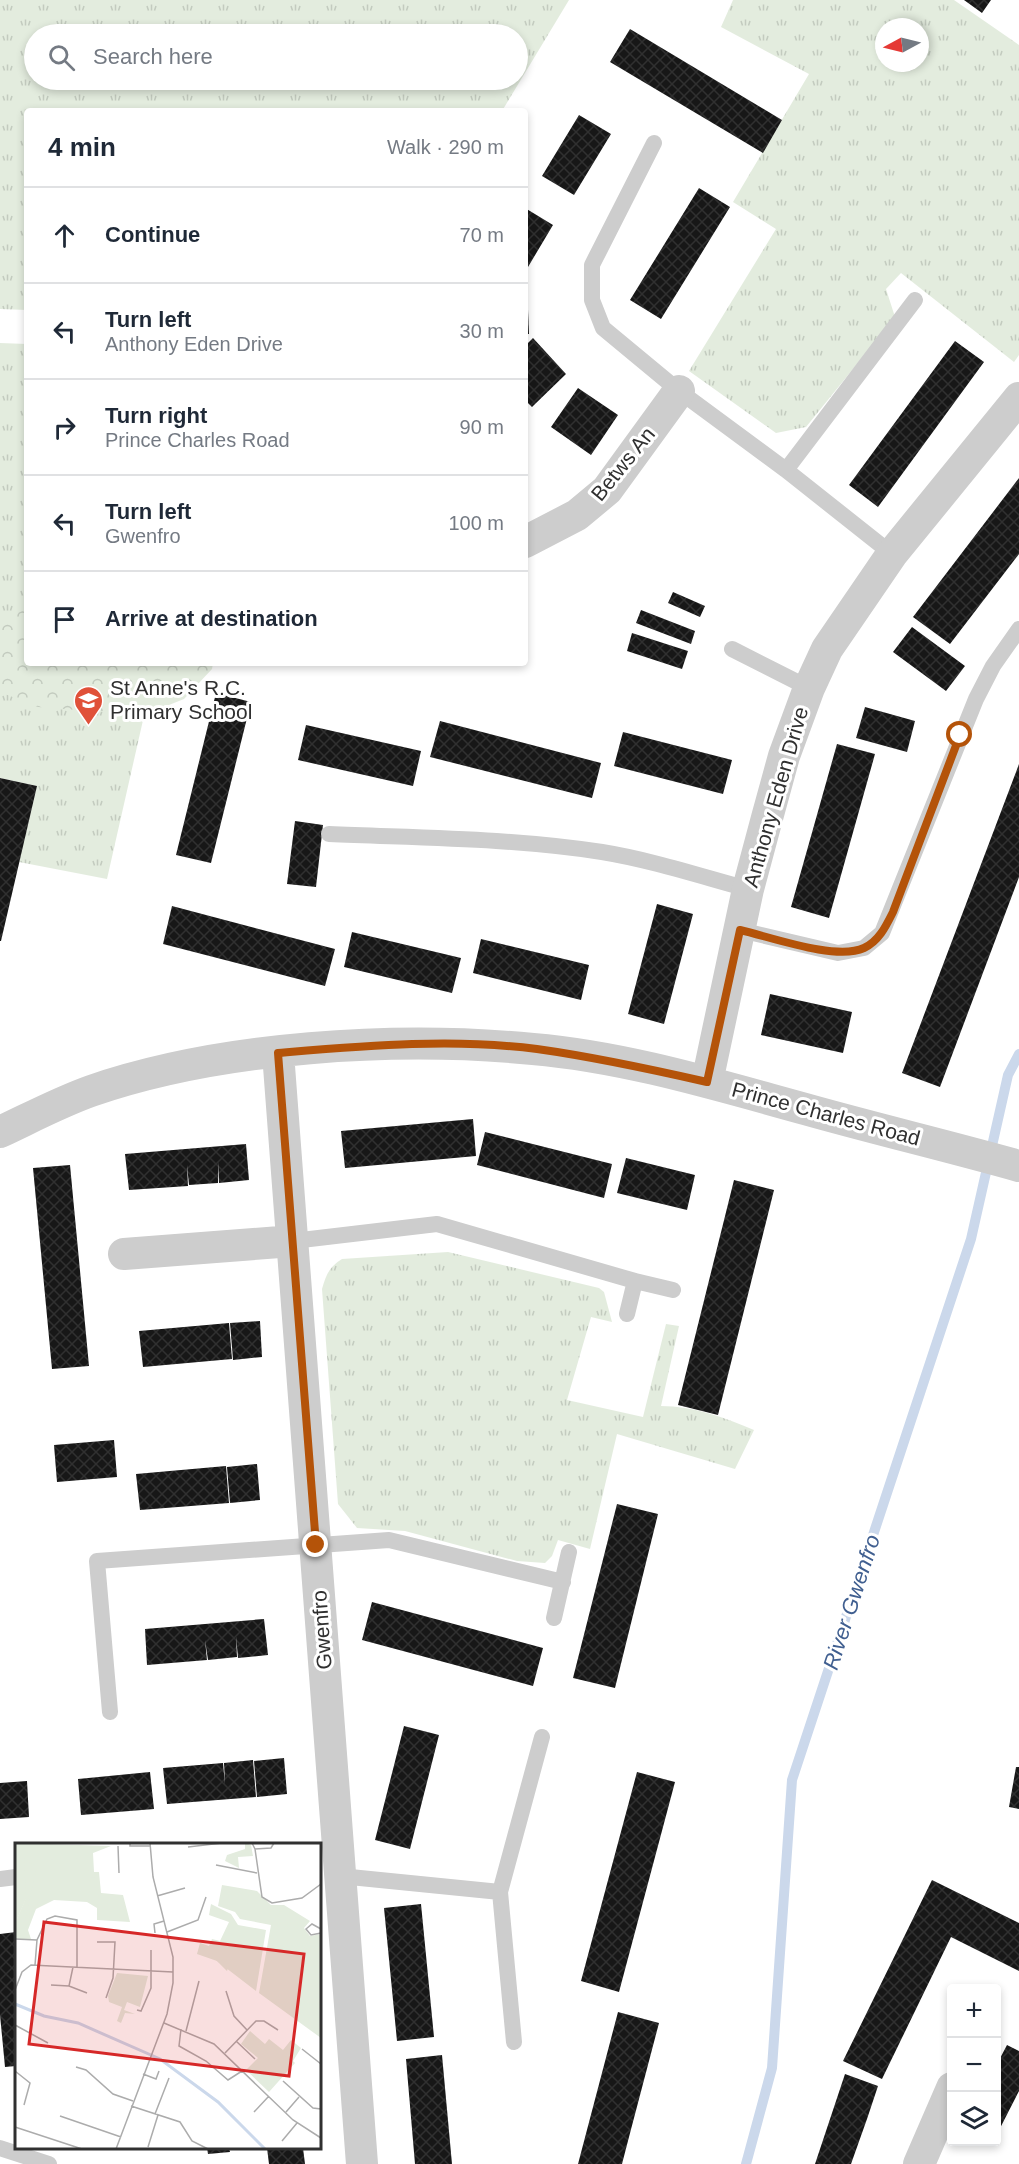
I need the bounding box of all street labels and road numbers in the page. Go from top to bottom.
street label: Betws An [586,422,659,505]
street label: Anthony Eden Drive [739,704,812,890]
street label: Prince Charles Road [730,1077,923,1150]
street label: Gwenfro [307,1590,336,1670]

